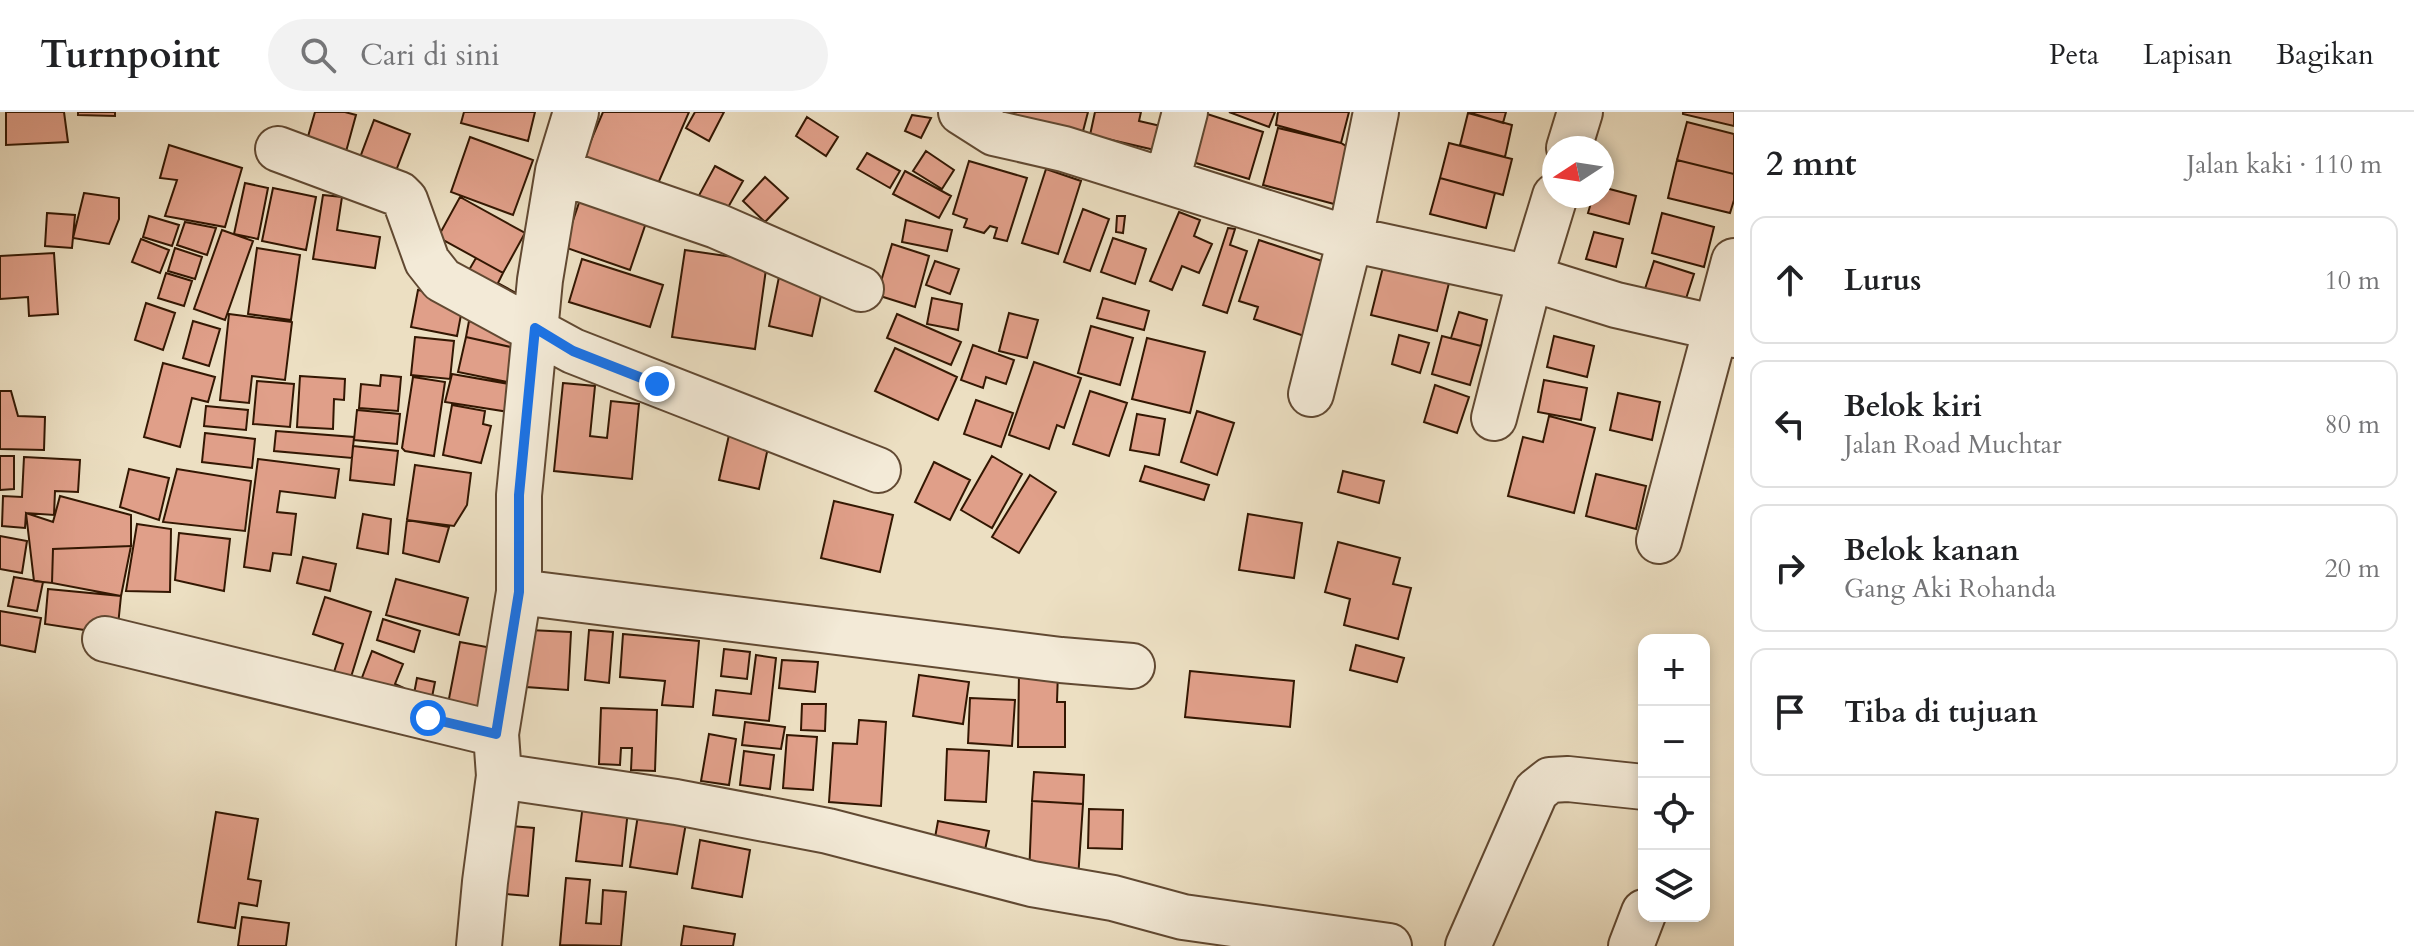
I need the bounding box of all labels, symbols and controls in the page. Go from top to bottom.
search box [268,19,828,91]
text: Turnpoint [40,29,220,81]
icon: search [296,33,340,77]
text: Cari di sini [360,35,500,76]
text: Peta [2049,36,2099,74]
text: Lapisan [2143,36,2232,74]
text: Bagikan [2276,36,2374,74]
north arrow [1542,136,1614,208]
text: 2 mnt [1766,141,1856,187]
text: Jalan kaki · 110 m [2186,147,2382,182]
icon: ahead [1768,258,1812,302]
text: Lurus [1844,260,1921,301]
text: 10 m [2324,263,2380,298]
route end [639,366,675,402]
text: Belok kiri [1844,386,1982,427]
icon: left [1768,402,1812,446]
text: 80 m [2324,407,2380,442]
text: Jalan Road Muchtar [1844,427,2062,462]
text: Belok kanan [1844,530,2019,571]
icon: right [1768,546,1812,590]
text: 20 m [2324,551,2380,586]
text: Gang Aki Rohanda [1844,571,2056,606]
map controls [1638,634,1710,922]
button: + [1638,634,1710,706]
icon: arrive [1768,690,1812,734]
text: Tiba di tujuan [1844,692,2038,733]
route start [410,700,446,736]
button: − [1638,706,1710,778]
button: locate [1638,778,1710,850]
button: layers [1638,850,1710,922]

